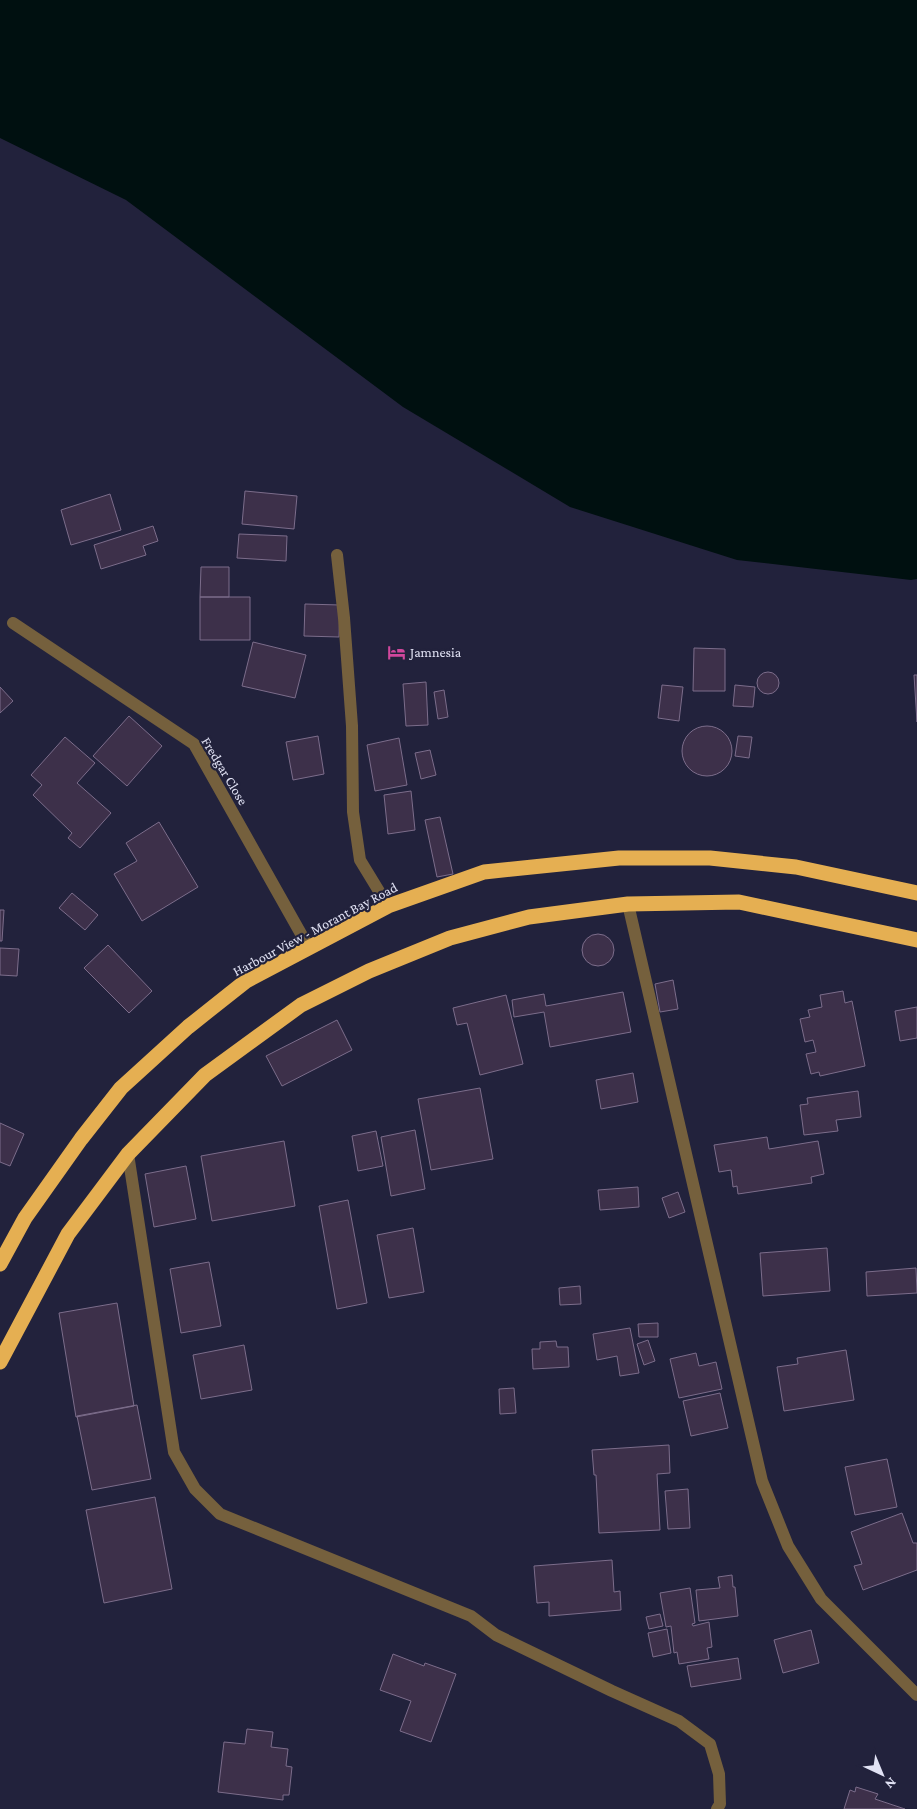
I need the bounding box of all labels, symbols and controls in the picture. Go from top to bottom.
hotel icon: Jamnesia [386,642,406,662]
place label: Jamnesia [408,644,462,660]
street label: Fredgar Close [198,734,252,808]
street label: Harbour View - Morant Bay Road [230,878,401,979]
north arrow [857,1749,907,1799]
text: N [882,1774,900,1793]

